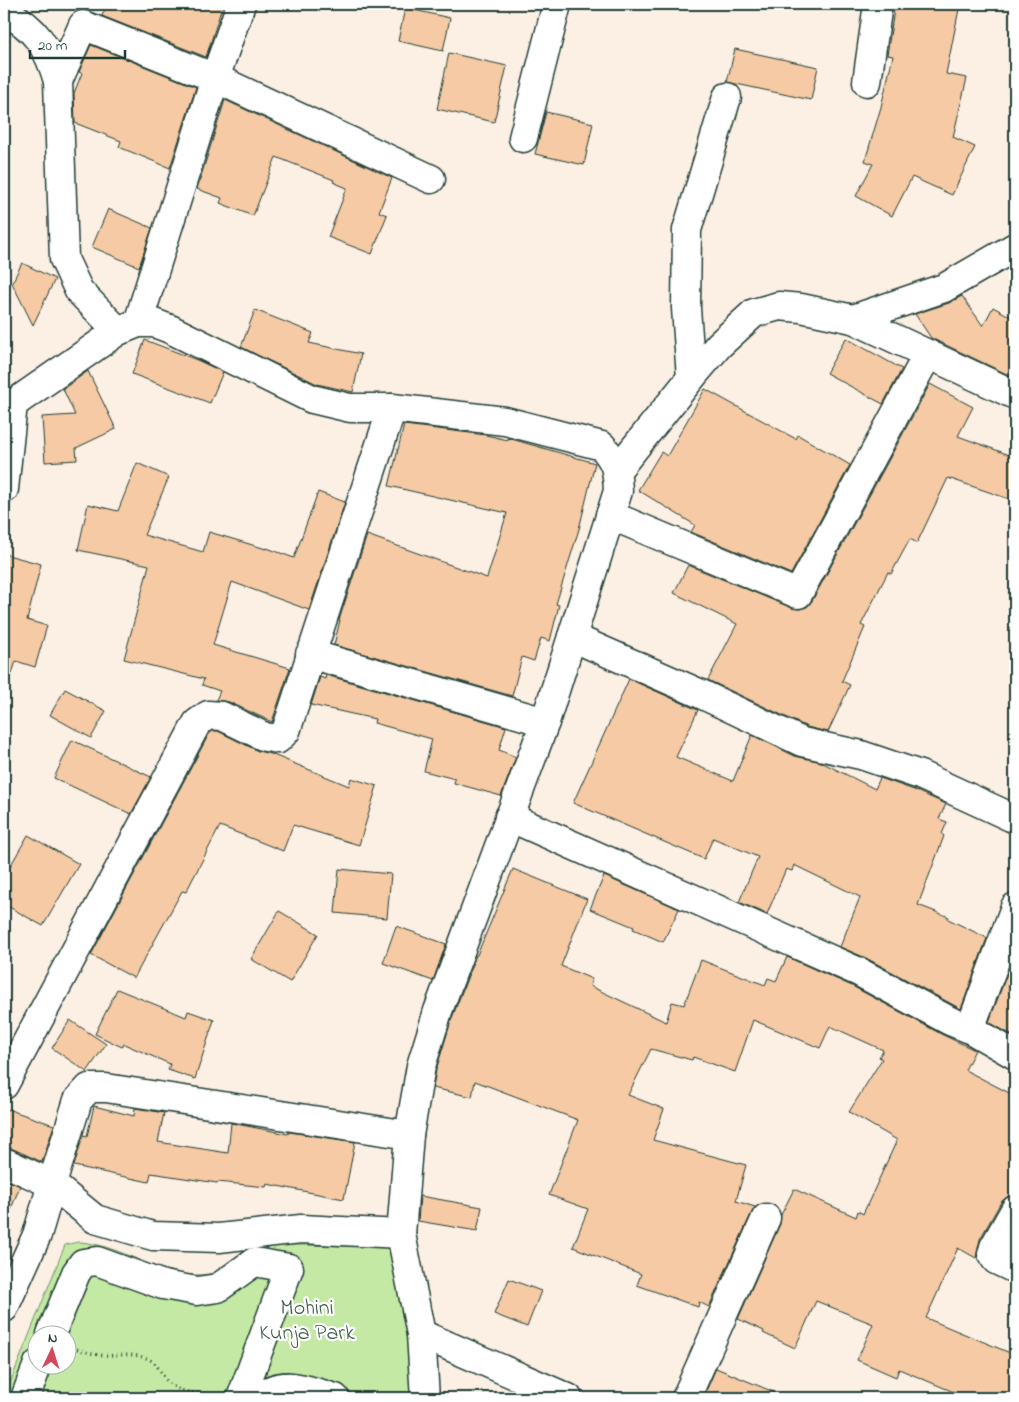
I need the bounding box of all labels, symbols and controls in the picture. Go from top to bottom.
scale bar [30,28,125,60]
text: 20 m [38,35,68,57]
park label: Mohini Kunja Park [259,1293,355,1350]
north arrow [28,1324,78,1374]
text: N [47,1328,58,1349]

